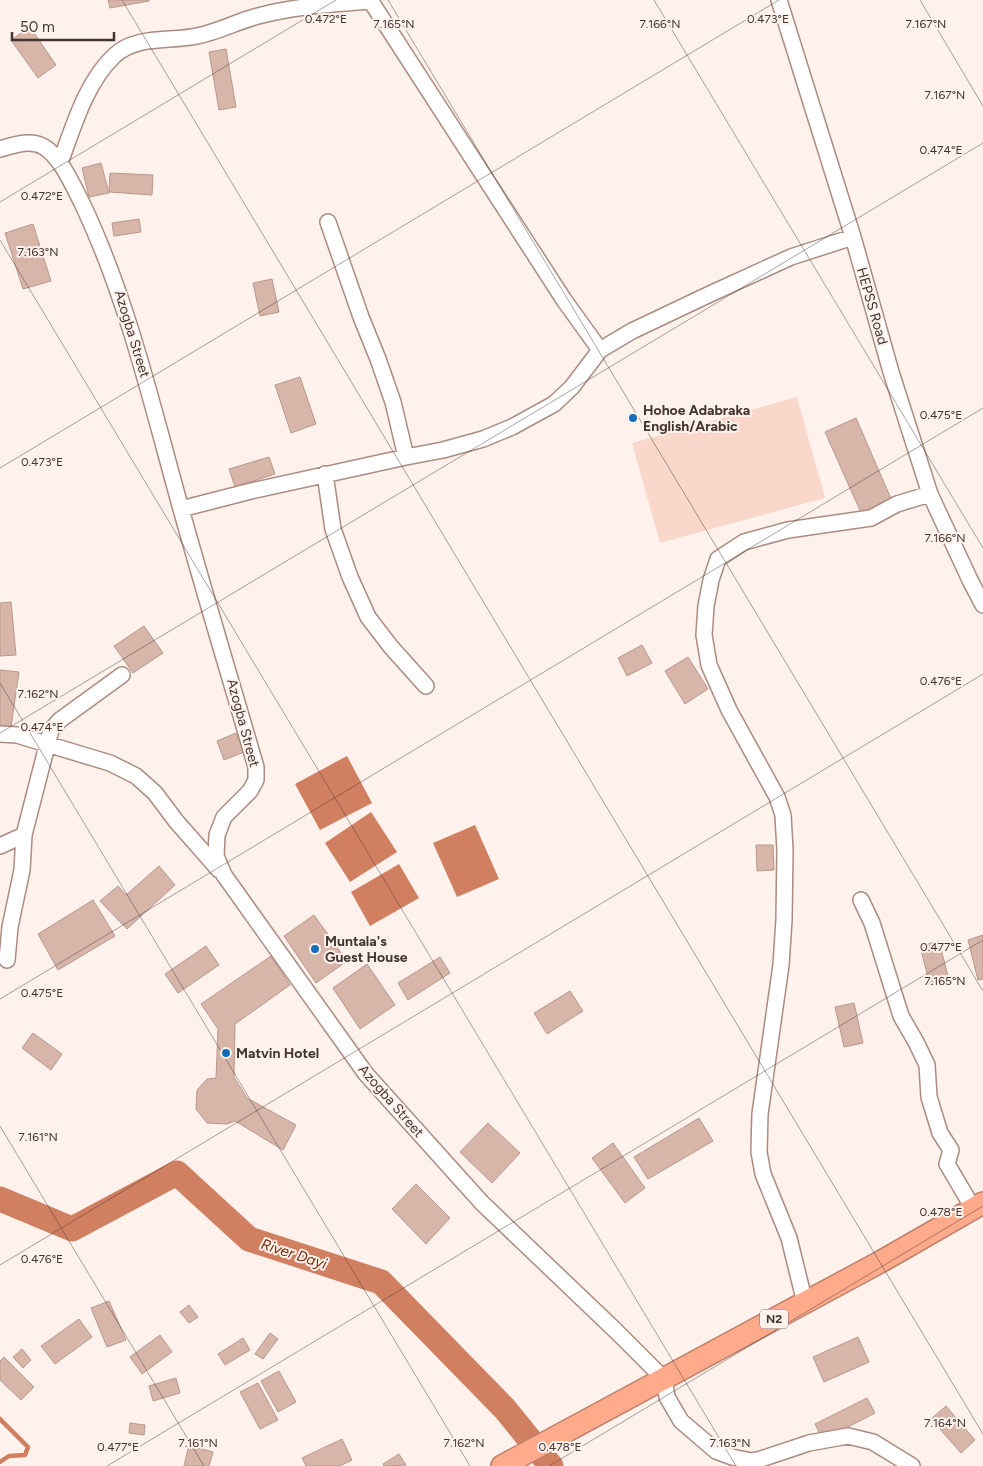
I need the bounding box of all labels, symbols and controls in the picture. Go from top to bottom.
scale bar [12,10,115,42]
text: 0.472°E [305,12,347,26]
text: 0.473°E [747,12,789,26]
text: 7.165°N [373,17,415,31]
text: 7.166°N [639,17,681,31]
text: 7.167°N [906,17,946,31]
text: 50 m [20,18,55,36]
text: 7.167°N [925,88,965,102]
text: 0.474°E [919,143,963,157]
text: 0.472°E [21,189,63,203]
text: 7.163°N [18,245,58,259]
street label: HEPSS Road [853,265,891,347]
street label: Azogba Street [111,288,153,380]
place label: Hohoe Adabraka English/Arabic [643,402,750,435]
text: 0.475°E [920,408,962,422]
marker: Hohoe Adabraka English/Arabic [627,412,639,424]
text: 0.473°E [21,455,63,469]
text: 7.166°N [924,531,966,545]
text: 0.476°E [920,674,962,688]
street label: Azogba Street [223,677,263,769]
text: 7.162°N [17,687,59,701]
text: 0.474°E [20,720,64,734]
place label: Muntala's Guest House [325,933,408,966]
text: 0.477°E [920,940,962,954]
marker: Muntala's Guest House [309,943,321,955]
text: 7.165°N [924,974,966,988]
text: 0.475°E [21,986,63,1000]
place label: Matvin Hotel [236,1045,319,1062]
marker: Matvin Hotel [220,1047,232,1059]
street label: Azogba Street [355,1061,427,1141]
text: 7.161°N [18,1130,58,1144]
text: 0.478°E [920,1205,962,1219]
water label: River Dayi [259,1235,330,1273]
text: 0.476°E [21,1252,63,1266]
road number: N2 [760,1310,788,1328]
text: 7.164°N [924,1416,966,1430]
text: 7.161°N [178,1436,218,1450]
text: 7.162°N [443,1436,485,1450]
text: 7.163°N [710,1436,750,1450]
text: 0.477°E [97,1440,139,1454]
text: 0.478°E [539,1440,581,1454]

